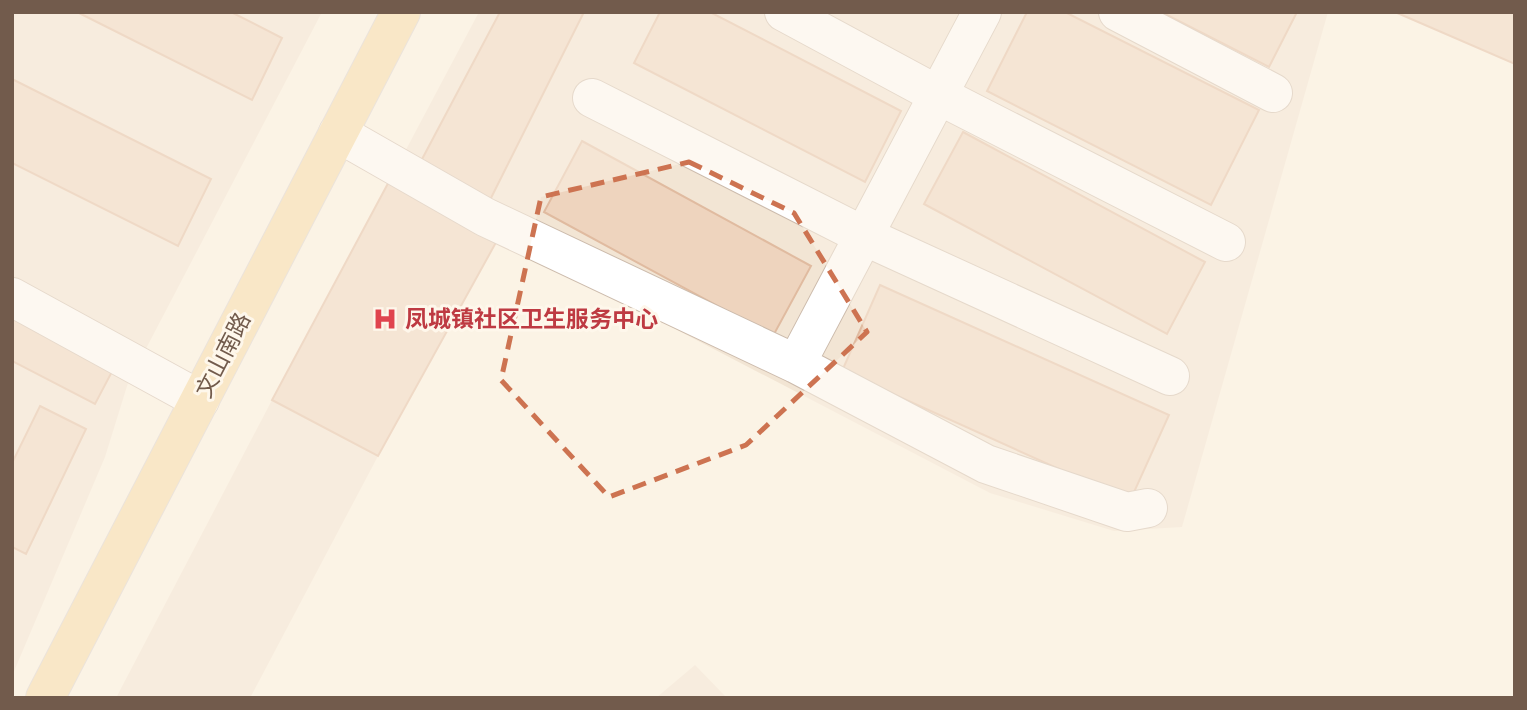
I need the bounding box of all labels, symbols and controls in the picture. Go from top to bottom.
hospital icon: 凤城镇社区卫生服务中心 [371,305,399,333]
place label: 凤城镇社区卫生服务中心 [405,305,658,333]
street label: 文山南路 [190,308,256,402]

